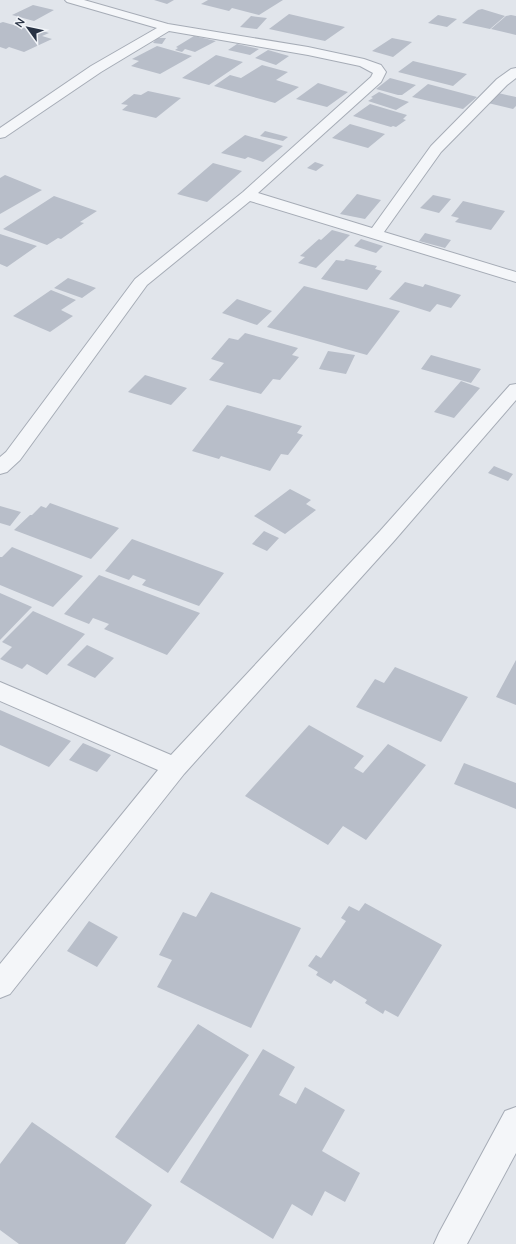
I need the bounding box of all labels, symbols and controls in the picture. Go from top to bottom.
north arrow [8,8,48,48]
text: N [11,15,28,30]

